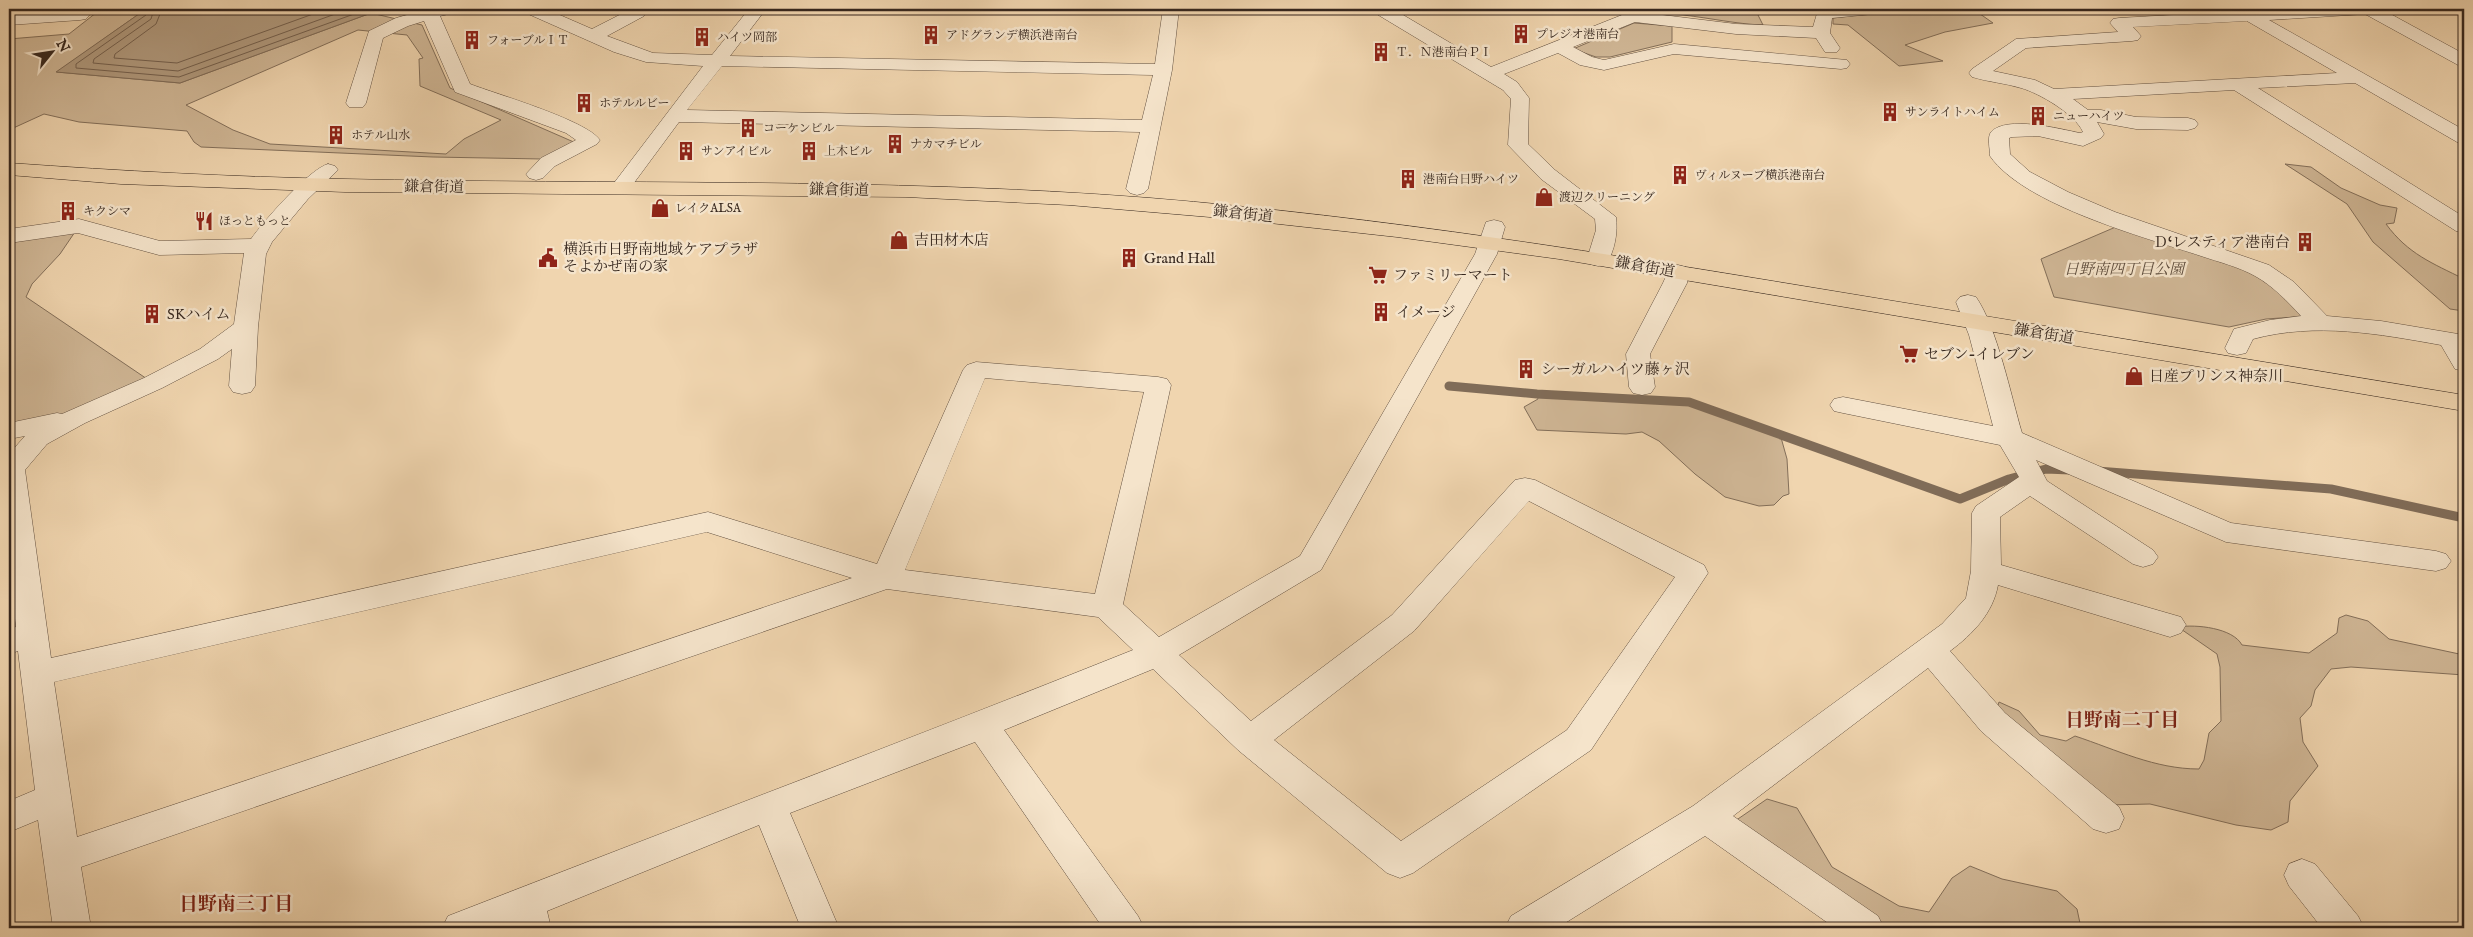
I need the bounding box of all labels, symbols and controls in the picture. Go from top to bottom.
building icon: プレジオ港南台 [1510,23,1532,45]
building icon: アドグランデ横浜港南台 [920,24,942,46]
building icon: ハイツ岡部 [691,26,713,48]
place label: プレジオ港南台 [1536,27,1619,42]
north arrow [28,28,78,78]
place label: アドグランデ横浜港南台 [946,28,1078,43]
building icon: フォーブルＩＴ [461,29,483,51]
place label: ハイツ岡部 [717,30,777,45]
place label: フォーブルＩＴ [487,33,569,48]
text: N [51,35,73,56]
building icon: Ｔ．Ｎ港南台ＰＩ [1370,41,1392,63]
place label: Ｔ．Ｎ港南台ＰＩ [1396,45,1492,60]
building icon: ホテルルビー [573,92,595,114]
place label: ホテルルビー [599,96,670,111]
building icon: サンライトハイム [1879,101,1901,123]
place label: サンライトハイム [1905,105,2000,120]
building icon: ニューハイツ [2027,105,2049,127]
place label: ニューハイツ [2053,109,2124,124]
building icon: コーケンビル [737,117,759,139]
place label: コーケンビル [763,121,834,136]
building icon: ホテル山水 [325,124,347,146]
place label: ホテル山水 [351,128,410,143]
building icon: ナカマチビル [884,133,906,155]
place label: ナカマチビル [910,137,982,152]
building icon: サンアイビル [675,140,697,162]
building icon: 上木ビル [798,140,820,162]
place label: サンアイビル [701,144,771,159]
place label: 上木ビル [824,144,872,159]
building icon: ヴィルヌーブ横浜港南台 [1669,164,1691,186]
building icon: 港南台日野ハイツ [1397,168,1419,190]
place label: ヴィルヌーブ横浜港南台 [1695,168,1825,183]
place label: 港南台日野ハイツ [1423,172,1519,187]
street label: 鎌倉街道 [404,177,464,197]
street label: 鎌倉街道 [809,180,869,200]
shop icon: 渡辺クリーニング [1533,186,1555,208]
place label: 渡辺クリーニング [1559,190,1655,205]
shop icon: レイクALSA [649,197,671,219]
building icon: キクシマ [57,200,79,222]
place label: レイクALSA [675,201,742,216]
street label: 鎌倉街道 [1212,201,1274,227]
place label: キクシマ [83,204,131,219]
restaurant icon: ほっともっと [193,210,215,232]
place label: ほっともっと [219,214,291,229]
shop icon: 吉田材木店 [888,229,910,251]
place label: 吉田材木店 [914,231,989,250]
building icon: Ｄ‘レスティア港南台 [2294,231,2316,253]
place label: Ｄ‘レスティア港南台 [2153,233,2290,252]
place label: 横浜市日野南地域ケアプラザ そよかぜ南の家 [563,240,758,276]
public building icon: 横浜市日野南地域ケアプラザ そよかぜ南の家 [537,247,559,269]
building icon: Grand Hall [1118,247,1140,269]
place label: Grand Hall [1144,249,1216,268]
street label: 鎌倉街道 [1614,252,1676,282]
park label: 日野南四丁目公園 [2064,260,2187,279]
supermarket icon: ファミリーマート [1367,264,1389,286]
place label: ファミリーマート [1393,266,1513,285]
building icon: イメージ [1370,301,1392,323]
building icon: SKハイム [141,303,163,325]
place label: イメージ [1396,303,1456,322]
place label: SKハイム [167,305,231,324]
street label: 鎌倉街道 [2013,320,2075,348]
supermarket icon: セブン-イレブン [1898,343,1920,365]
place label: セブン-イレブン [1924,345,2035,364]
building icon: シーガルハイツ藤ヶ沢 [1515,358,1537,380]
place label: シーガルハイツ藤ヶ沢 [1541,360,1690,379]
shop icon: 日産プリンス神奈川 [2123,365,2145,387]
place label: 日産プリンス神奈川 [2149,367,2283,386]
district label: 日野南二丁目 [2065,709,2179,733]
district label: 日野南三丁目 [179,893,293,917]

